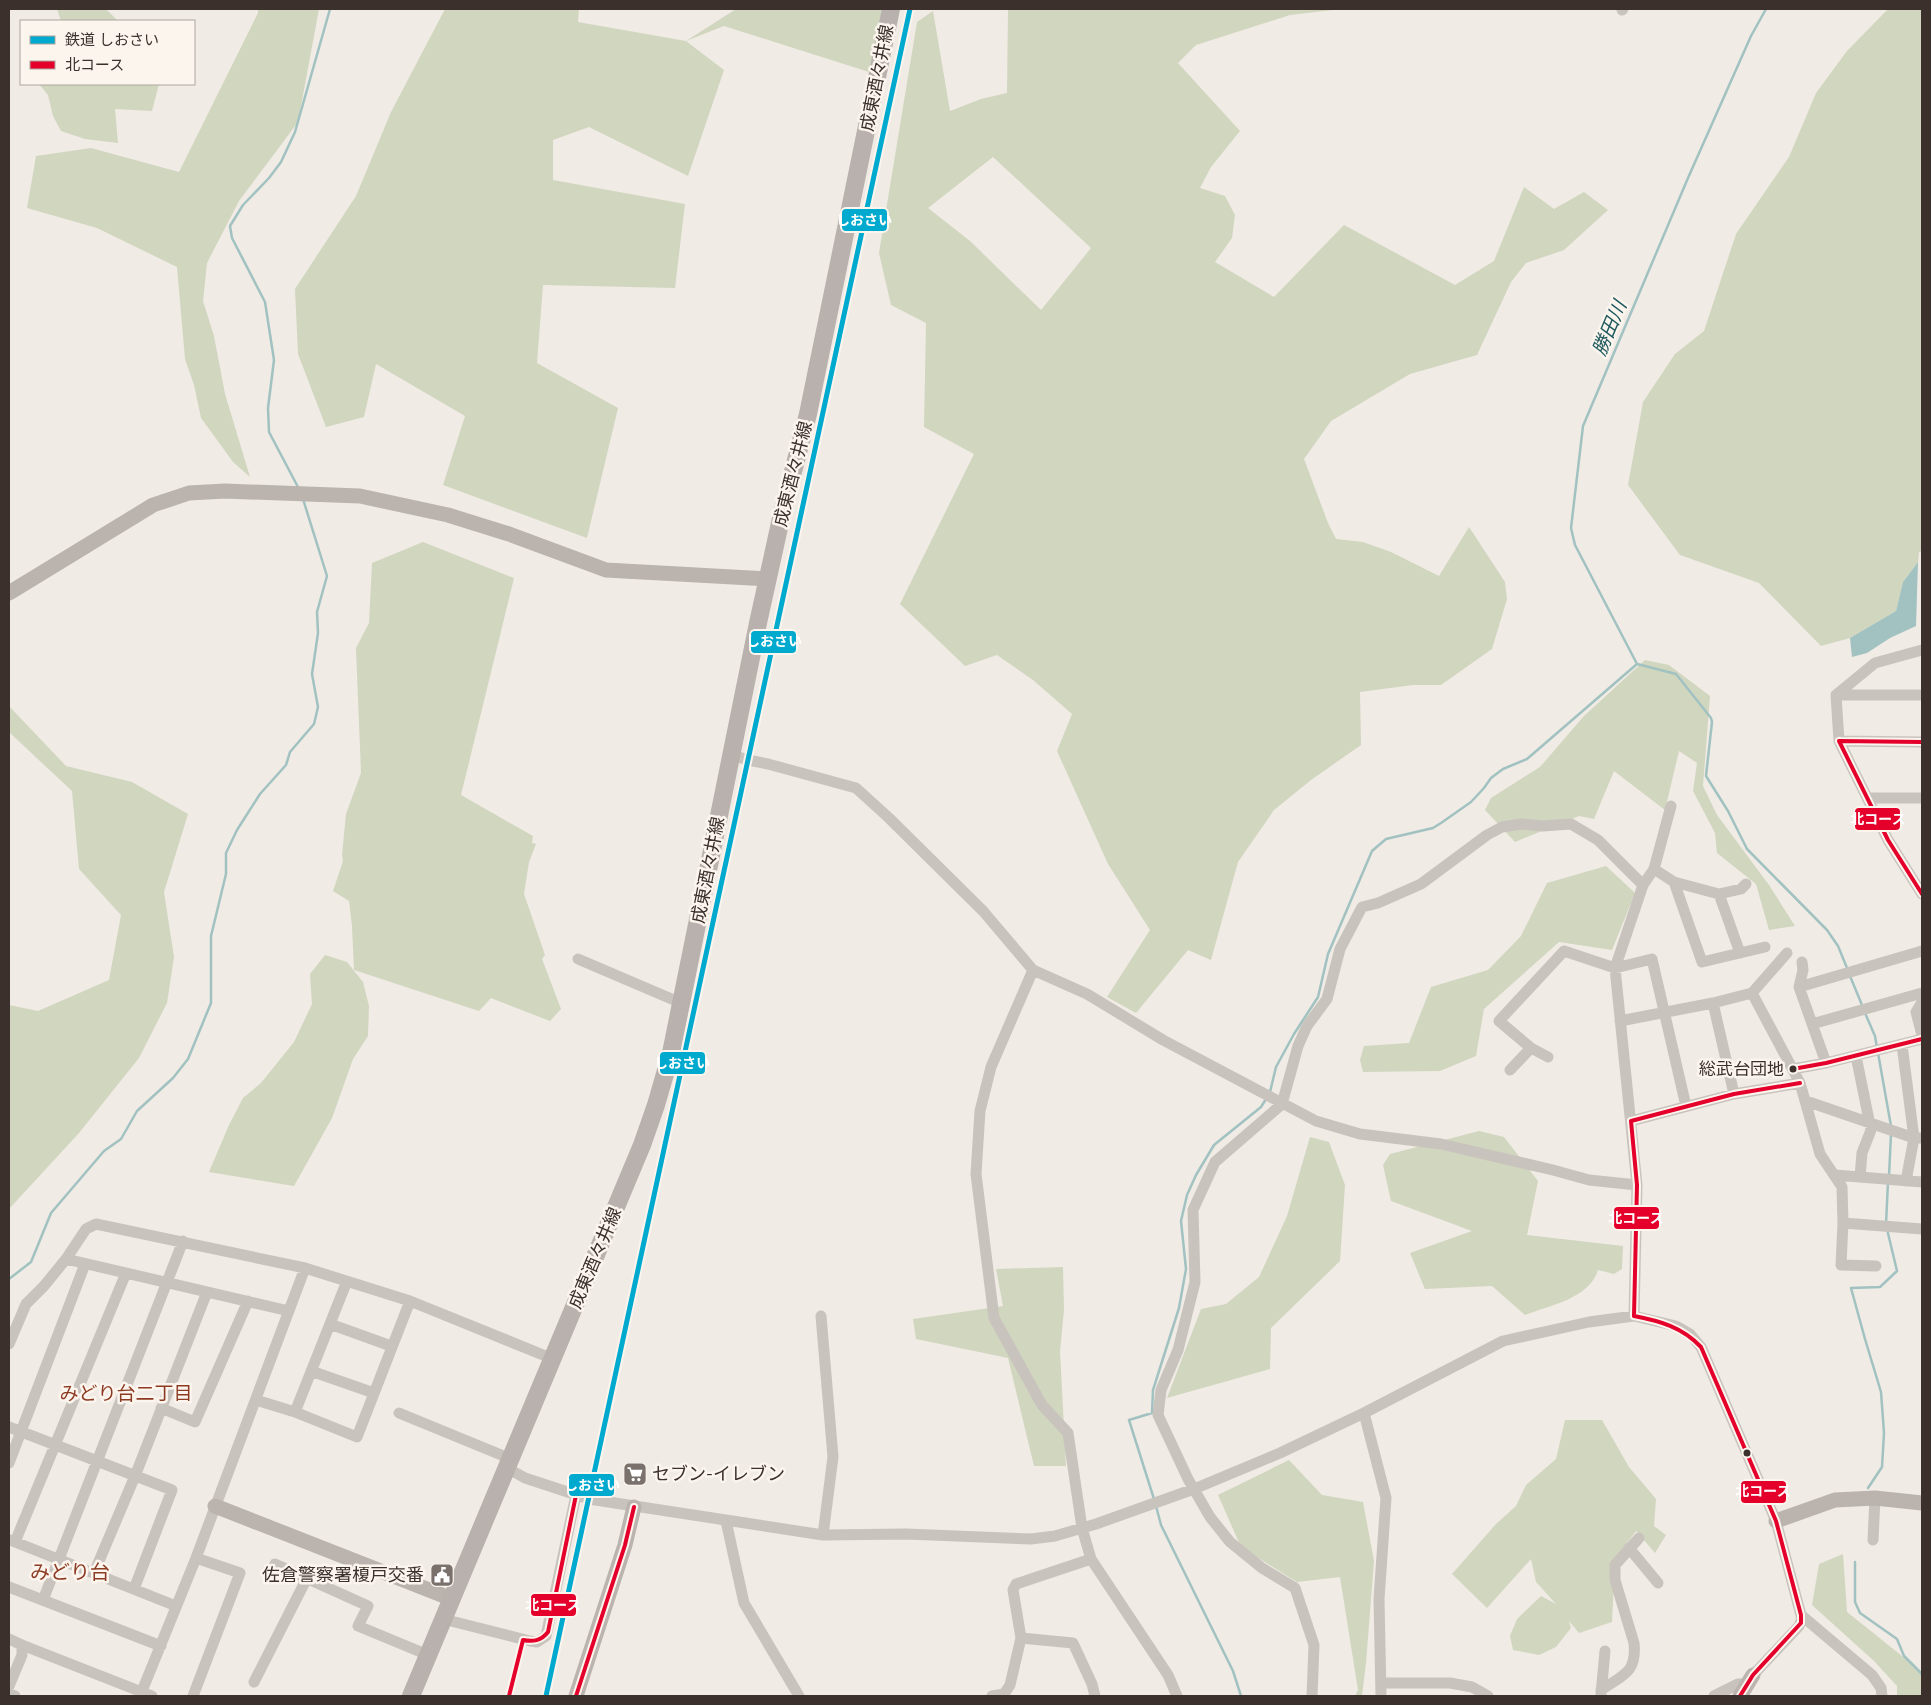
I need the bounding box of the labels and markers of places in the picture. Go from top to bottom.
place label: 総武台団地 [1699,1059,1784,1079]
marker: 総武台団地 [1788,1064,1798,1074]
unlabelled marker [1742,1448,1752,1458]
supermarket icon: セブン-イレブン [622,1461,648,1487]
place label: セブン-イレブン [652,1463,785,1485]
public building icon: 佐倉警察署榎戸交番 [429,1562,455,1588]
place label: 佐倉警察署榎戸交番 [262,1564,424,1586]

